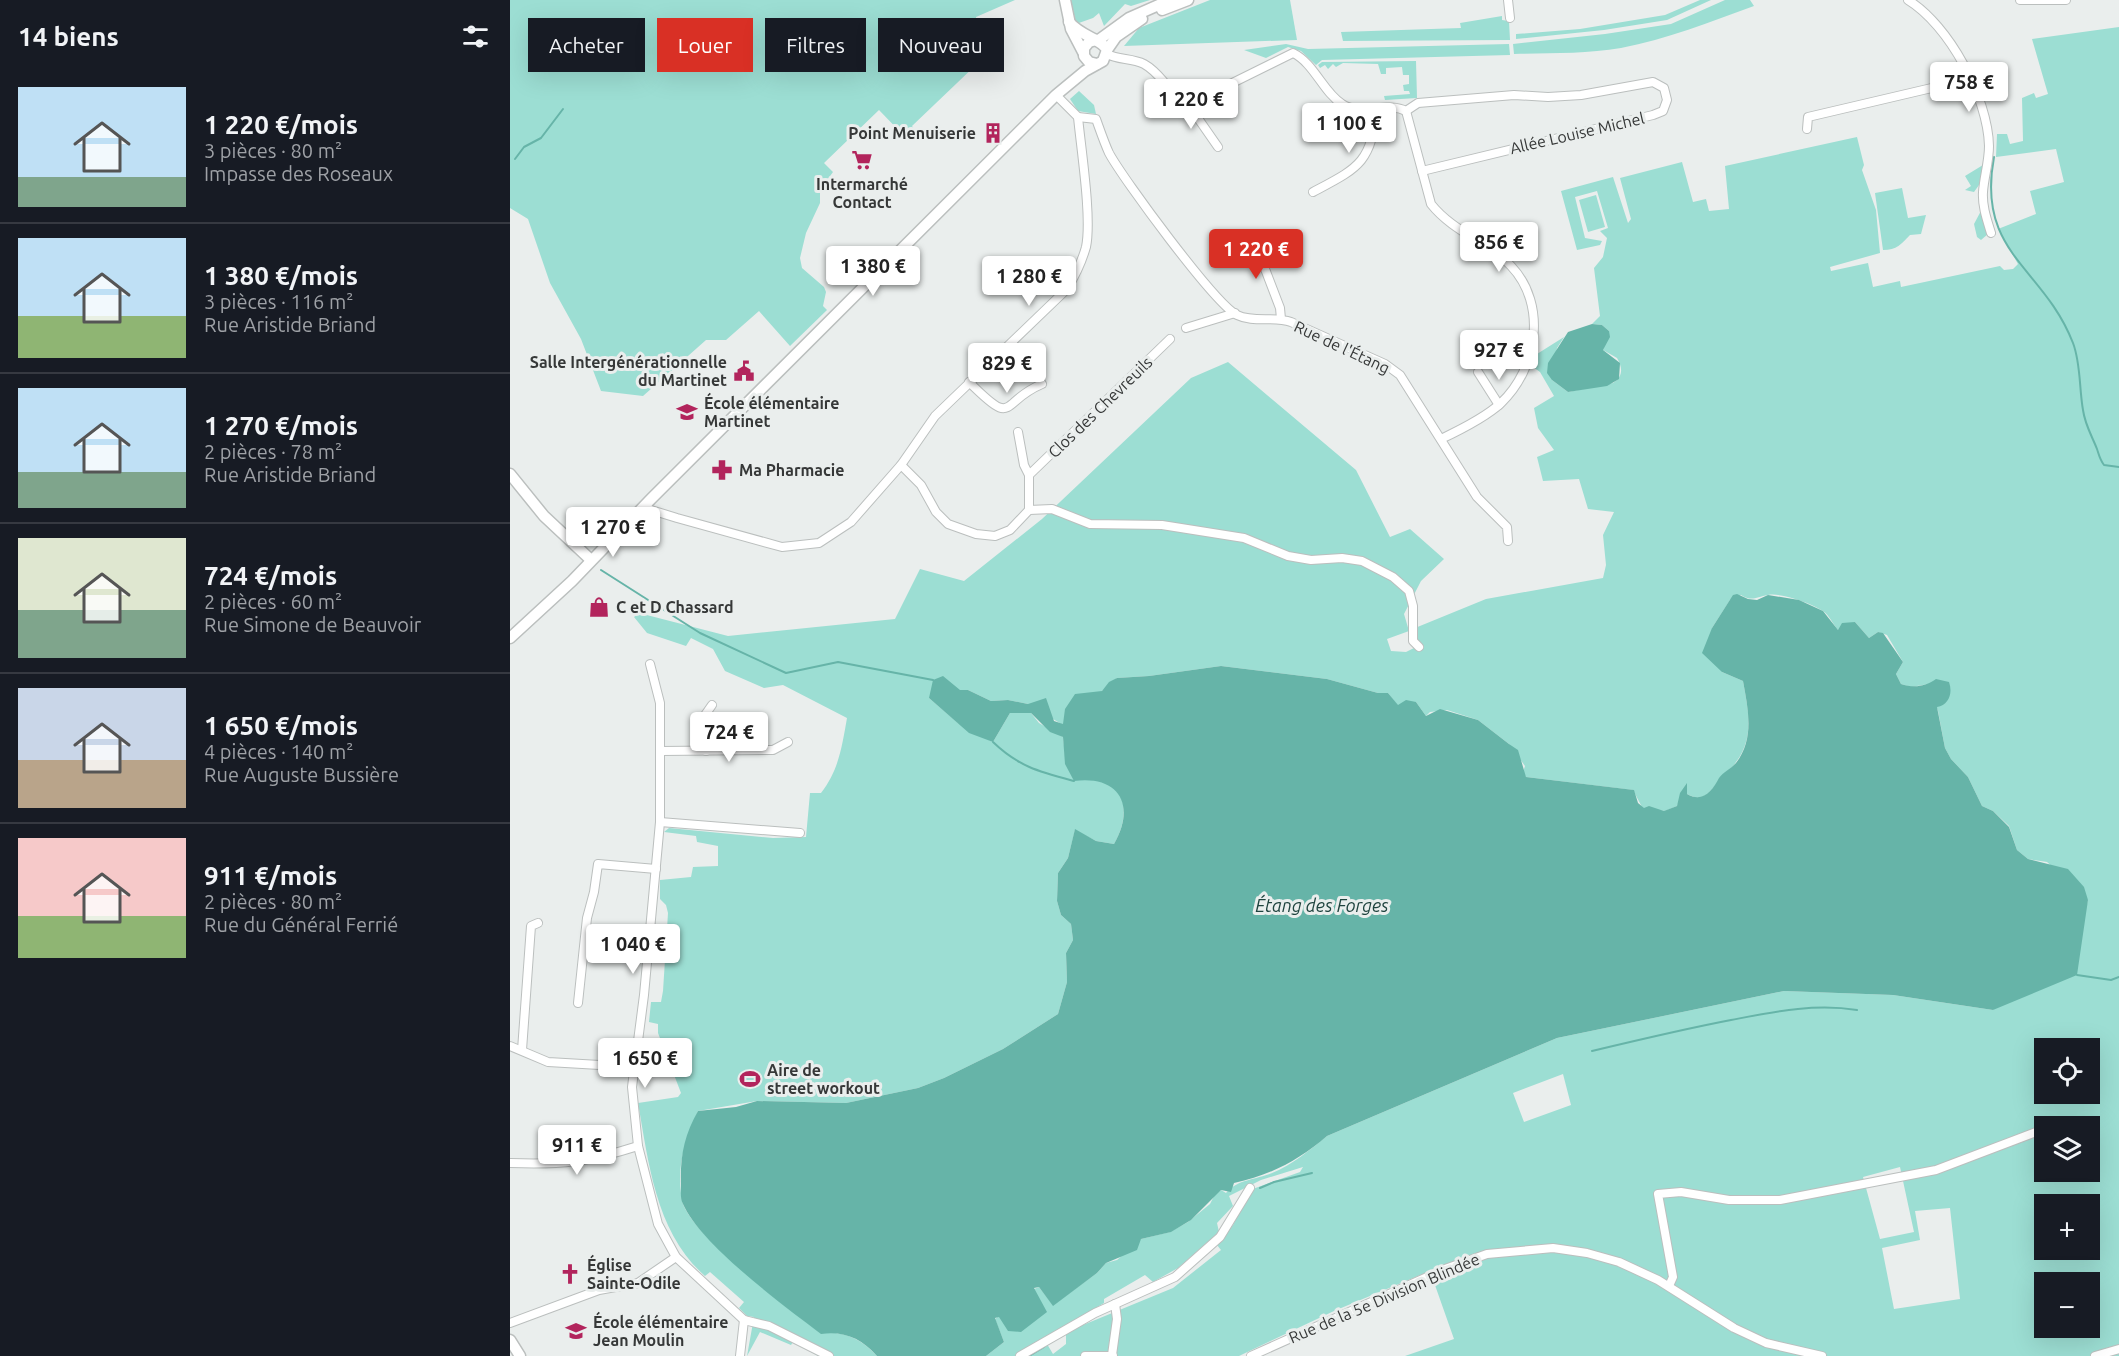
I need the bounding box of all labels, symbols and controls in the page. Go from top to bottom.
chip: Acheter [528,18,645,72]
chip: Louer [657,18,753,72]
chip: Filtres [765,18,866,72]
chip: Nouveau [878,18,1004,72]
icon: filters [459,20,492,53]
text: 14 biens [18,22,119,51]
pin: 758 € [1927,62,2011,113]
text: 758 € [1944,70,1994,93]
pin: 1 220 € [1136,79,1246,130]
text: 1 220 € [1158,87,1224,110]
pin: 1 100 € [1294,103,1404,154]
street label: Allée Louise Michel [1508,109,1646,157]
text: 1 220 €/mois [204,110,358,139]
icon: home [66,111,138,183]
text: 1 100 € [1316,111,1382,134]
building icon: Point Menuiserie [981,121,1005,145]
place label: Point Menuiserie [848,124,976,142]
text: 3 pièces · 80 m² [204,139,342,162]
supermarket icon: Intermarché Contact [850,148,874,172]
text: Impasse des Roseaux [204,162,393,185]
place label: Intermarché Contact [816,175,908,211]
pin: 856 € [1457,222,1541,273]
pin: 1 220 € [1201,229,1311,280]
text: 856 € [1474,230,1524,253]
text: 1 220 € [1223,237,1289,260]
pin: 1 380 € [818,246,928,297]
text: 1 380 € [840,254,906,277]
pin: 1 280 € [974,256,1084,307]
text: 1 380 €/mois [204,261,358,290]
icon: home [66,262,138,334]
text: 1 280 € [996,264,1062,287]
text: 3 pièces · 116 m² [204,290,353,313]
text: Rue Aristide Briand [204,313,376,336]
street label: Rue de l'Étang [1291,315,1393,377]
pin: 927 € [1457,330,1541,381]
text: 927 € [1474,338,1524,361]
pin: 829 € [965,343,1049,394]
text: 829 € [982,351,1032,374]
place label: Salle Intergénérationnelle du Martinet [530,353,727,389]
street label: Clos des Chevreuils [1044,353,1156,461]
public building icon: Salle Intergénérationnelle du Martinet [732,359,756,383]
place label: École élémentaire Martinet [704,392,840,430]
school or university icon: École élémentaire Martinet [675,400,699,424]
text: 1 270 €/mois [204,411,358,440]
icon: home [66,412,138,484]
text: 2 pièces · 78 m² [204,440,342,463]
pharmacy icon: Ma Pharmacie [710,458,734,482]
place label: Ma Pharmacie [739,461,844,479]
text: Rue Aristide Briand [204,463,376,486]
pin: 1 270 € [558,507,668,558]
text: 1 270 € [580,515,646,538]
text: 724 €/mois [204,561,337,590]
icon: home [66,562,138,634]
text: 2 pièces · 60 m² [204,590,342,613]
shop icon: C et D Chassard [587,595,611,619]
place label: C et D Chassard [616,598,733,616]
text: Rue Simone de Beauvoir [204,613,421,636]
text: 1 650 €/mois [204,711,358,740]
icon: home [66,712,138,784]
pin: 724 € [687,712,771,763]
text: 724 € [704,720,754,743]
text: 4 pièces · 140 m² [204,740,353,763]
text: Rue Auguste Bussière [204,763,399,786]
text: 911 €/mois [204,861,337,890]
icon: home [66,862,138,934]
text: 2 pièces · 80 m² [204,890,342,913]
water label: Étang des Forges [1255,894,1389,915]
text: Rue du Général Ferrié [204,913,398,936]
pin: 1 040 € [578,924,688,975]
text: 1 040 € [600,932,666,955]
pin: 1 650 € [590,1038,700,1089]
map controls [2034,1038,2100,1338]
button: locate [2034,1038,2100,1104]
text: 1 650 € [612,1046,678,1069]
place label: Aire de street workout [767,1061,880,1097]
sports icon: Aire de street workout [738,1067,762,1091]
button: layers [2034,1116,2100,1182]
pin: 911 € [535,1125,619,1176]
text: 911 € [552,1133,602,1156]
button: + [2034,1194,2100,1260]
street label: Rue de la 5e Division Blindée [1286,1250,1482,1346]
place label: Église Sainte-Odile [587,1254,681,1292]
church icon: Église Sainte-Odile [558,1262,582,1286]
button: − [2034,1272,2100,1338]
place label: École élémentaire Jean Moulin [593,1311,729,1349]
school or university icon: École élémentaire Jean Moulin [564,1319,588,1343]

